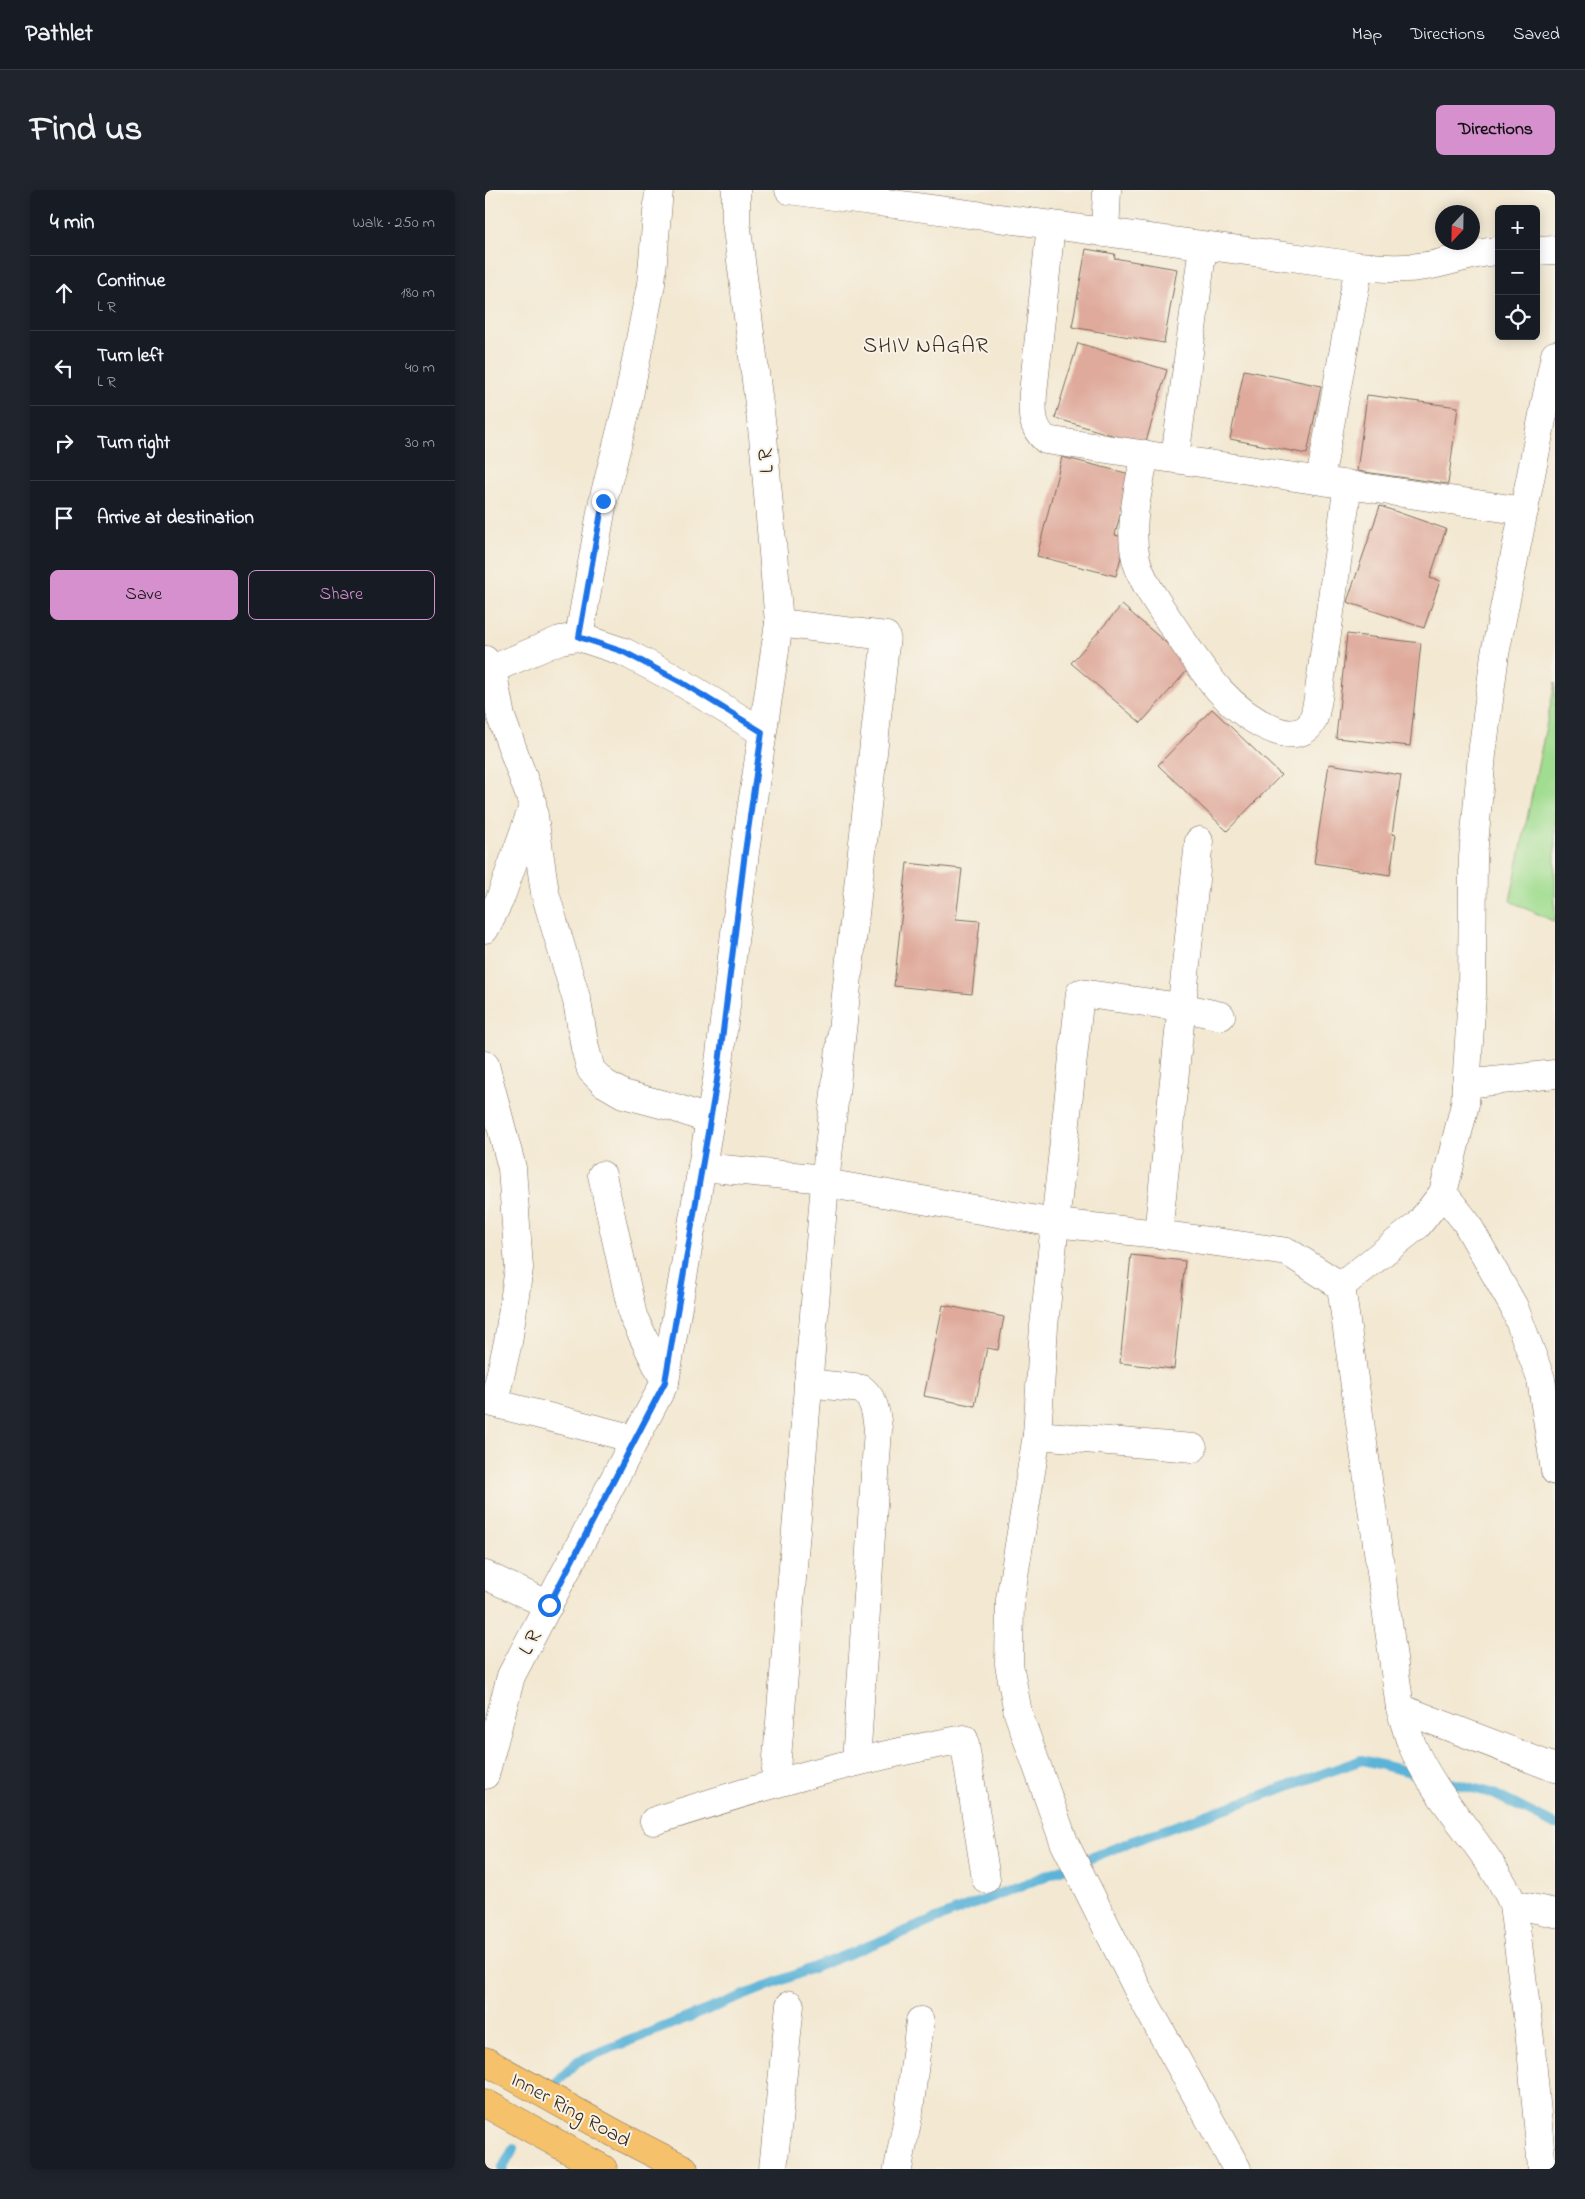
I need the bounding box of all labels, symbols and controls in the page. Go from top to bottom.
text: Pathlet [25,17,93,52]
text: Map [1352,22,1382,48]
text: Directions [1410,22,1485,48]
text: Saved [1513,22,1560,48]
text: Find us [30,105,142,156]
button: Directions [1436,105,1555,155]
north arrow [1435,205,1480,250]
map controls [1495,205,1540,340]
button: + [1495,205,1540,250]
text: 4 min [50,208,94,238]
text: Walk · 250 m [352,211,435,235]
button: − [1495,250,1540,295]
text: Continue [97,268,165,295]
icon: ahead [50,279,78,307]
text: 180 m [401,281,435,305]
text: L R [97,295,116,319]
button: locate [1495,295,1540,340]
district label: SHIV NAGAR [863,331,989,363]
text: Turn left [97,343,164,370]
icon: left [50,354,78,382]
text: 40 m [405,356,435,380]
text: L R [97,370,116,394]
icon: right [50,429,78,457]
text: Turn right [97,430,170,457]
text: 30 m [405,431,435,455]
street label: L R [751,447,783,474]
route end [592,490,615,513]
icon: arrive [50,504,78,532]
text: Arrive at destination [97,505,254,532]
button: Save [50,570,238,620]
button: Share [248,570,435,620]
route start [538,1594,561,1617]
street label: L R [512,1625,550,1661]
street label: Inner Ring Road [504,2065,636,2158]

